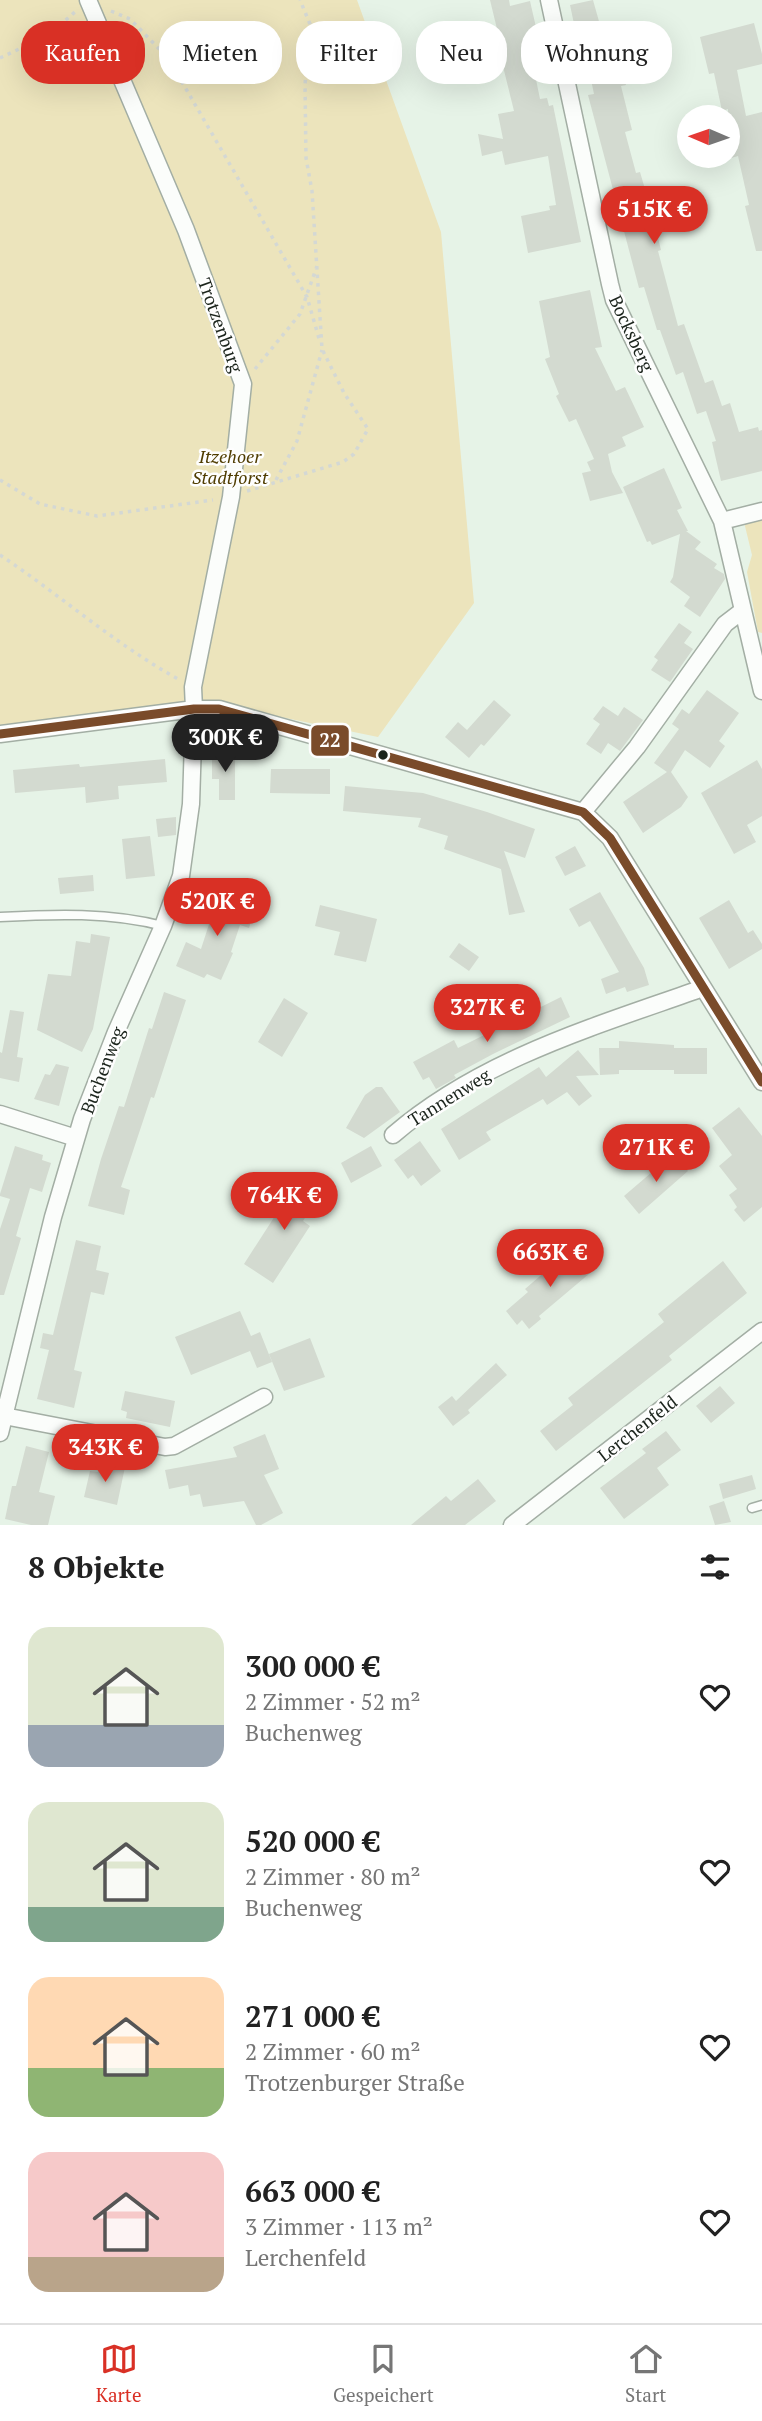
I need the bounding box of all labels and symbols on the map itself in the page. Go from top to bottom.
north arrow [677,105,740,168]
pin: 515K € [597,187,711,246]
street label: Trotzenburg [193,274,249,376]
street label: Bocksberg [604,291,660,376]
park label: Itzehoer Stadtforst [192,444,269,489]
pin: 300K € [168,714,282,774]
line badge: 22 [310,724,350,757]
text: 22 [319,727,341,752]
unlabelled marker [376,748,390,762]
pin: 520K € [160,878,274,938]
pin: 327K € [430,984,544,1044]
street label: Buchenweg [74,1022,130,1117]
street label: Tannenweg [404,1062,495,1132]
pin: 271K € [599,1124,713,1184]
pin: 764K € [227,1172,341,1232]
pin: 663K € [493,1230,607,1289]
street label: Lerchenfeld [592,1389,682,1467]
pin: 343K € [48,1424,162,1484]

